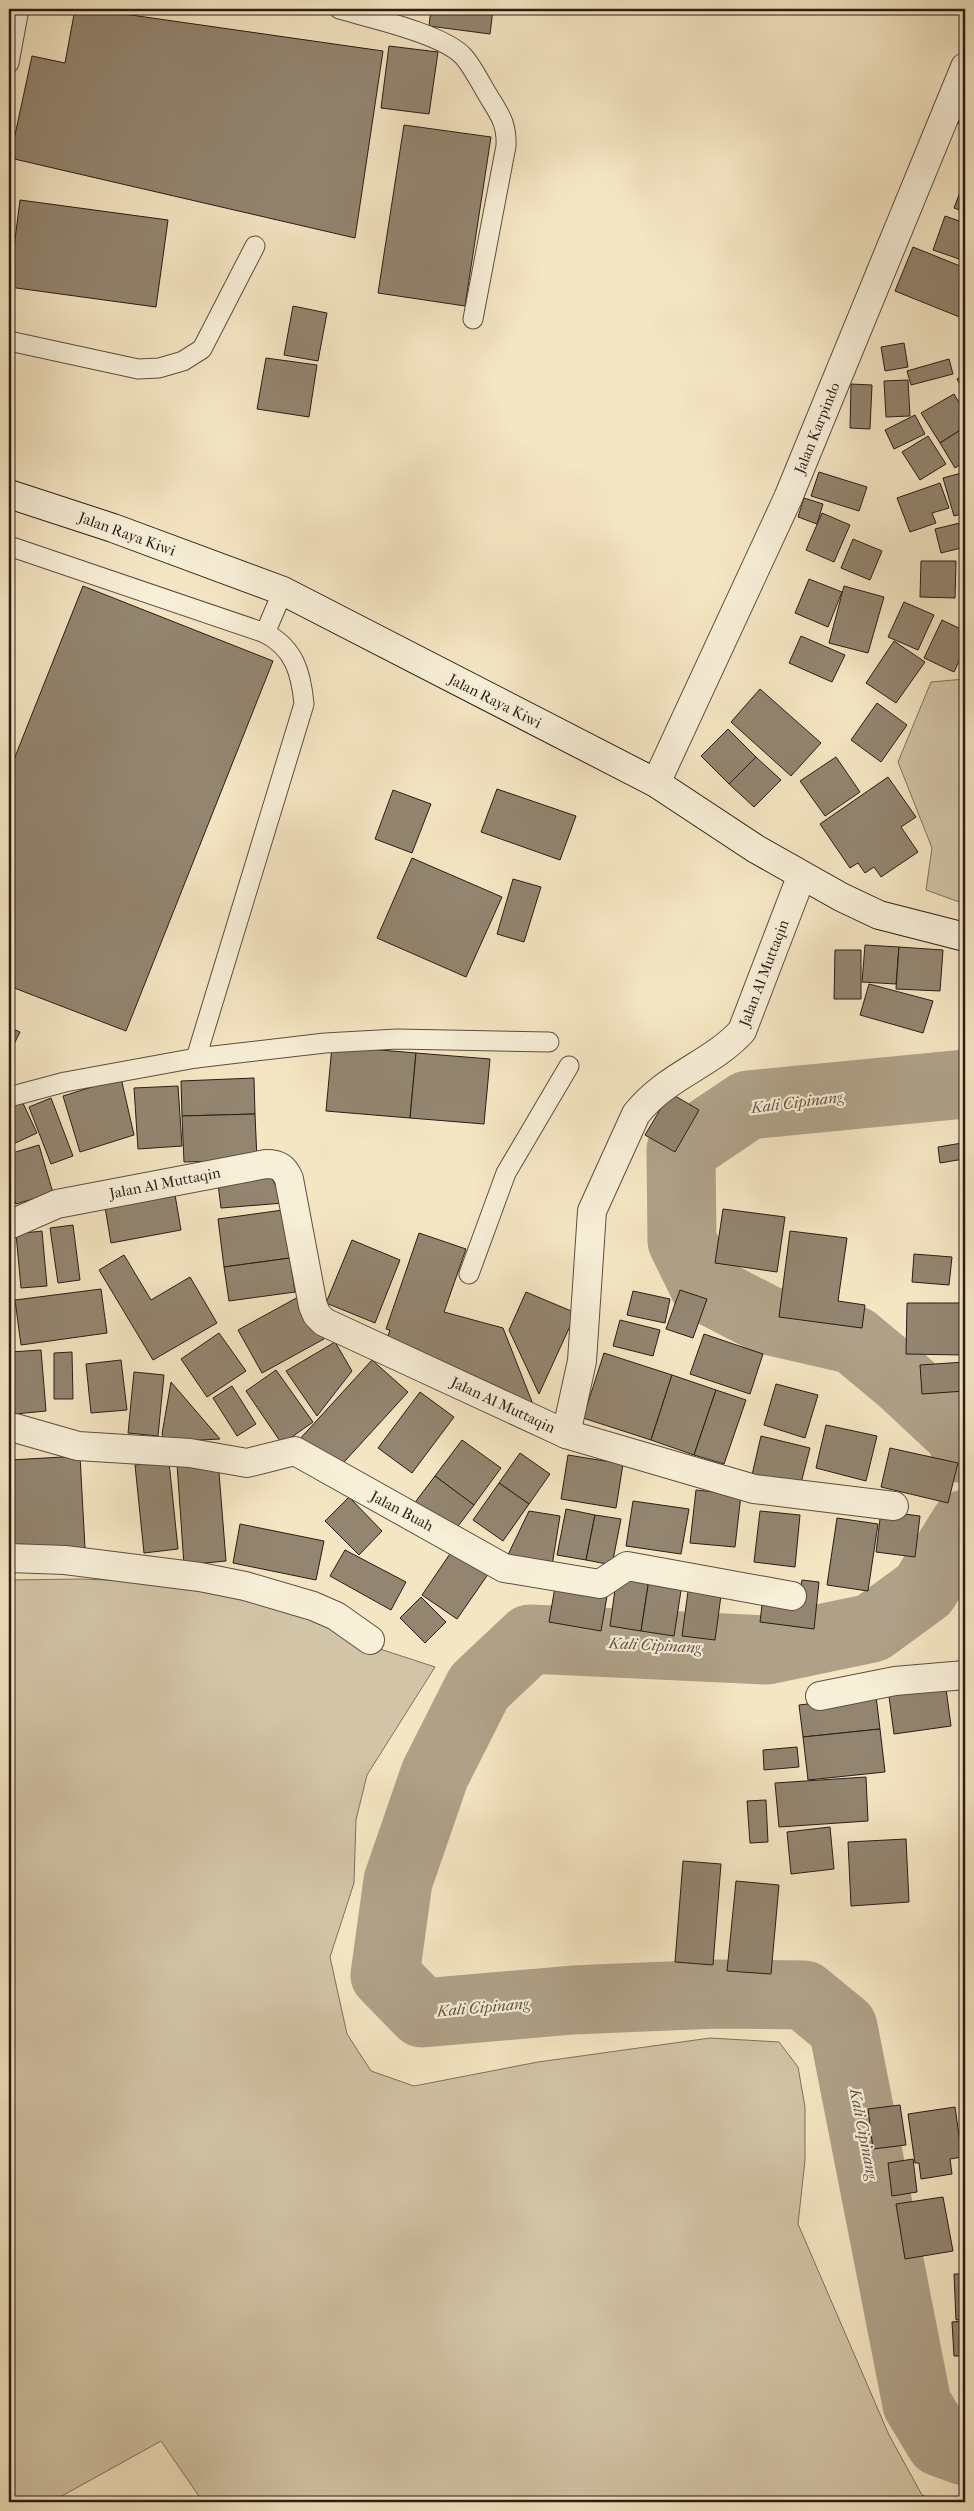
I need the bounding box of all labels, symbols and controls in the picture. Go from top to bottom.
street label: Jalan Karpindo [790,379,844,477]
street label: Jalan Raya Kiwi [75,508,178,560]
street label: Jalan Raya Kiwi [445,669,545,732]
street label: Jalan Al Muttaqin [735,917,793,1030]
water label: Kali Cipinang [749,1087,845,1117]
street label: Jalan Al Muttaqin [107,1163,222,1203]
street label: Jalan Al Muttaqin [447,1373,558,1437]
street label: Jalan Buah [366,1486,437,1535]
water label: Kali Cipinang [607,1633,703,1657]
water label: Kali Cipinang [435,1993,531,2021]
water label: Kali Cipinang [846,2086,882,2182]

